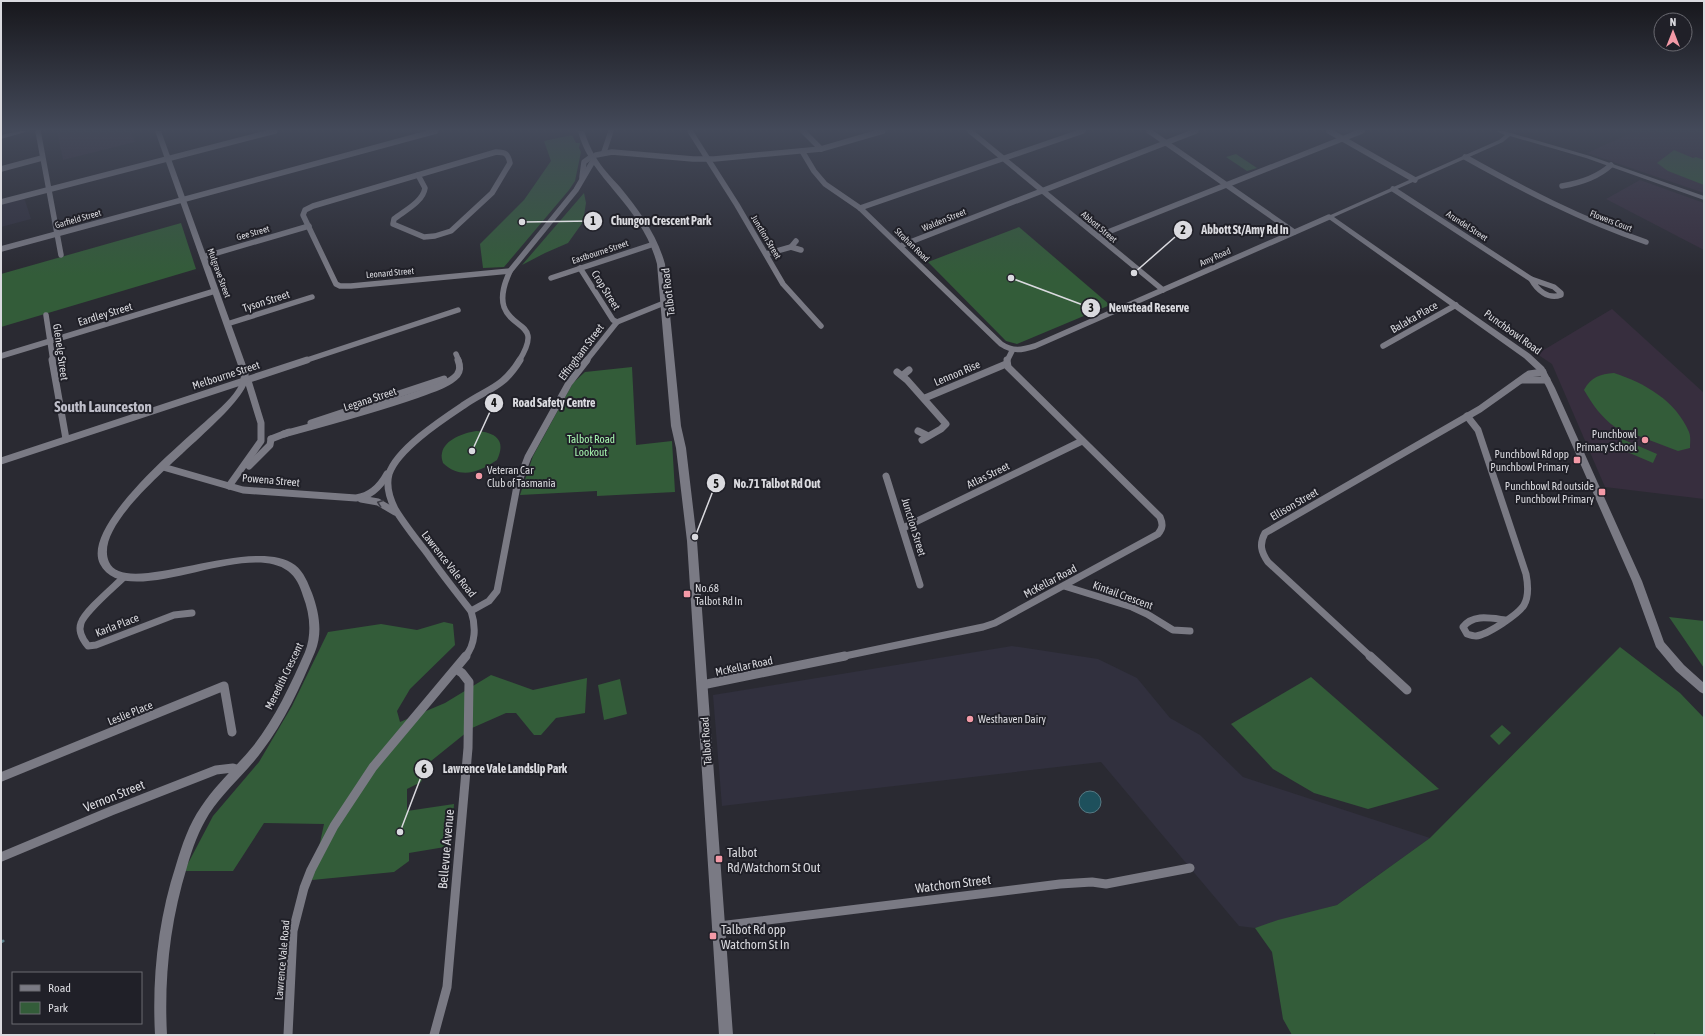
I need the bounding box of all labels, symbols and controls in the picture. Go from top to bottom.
north arrow [1653,12,1693,52]
text: N [1670,16,1676,28]
street label: Walden Street [921,207,968,233]
street label: Garfield Street [54,208,103,230]
street label: Flowers Court [1589,208,1634,234]
callout: Chungon Crescent Park [583,209,719,233]
street label: Abbott Street [1079,209,1119,245]
street label: Arundel Street [1444,209,1490,243]
street label: Junction Street [749,213,783,261]
text: 1 [590,214,596,228]
text: Chungon Crescent Park [611,214,712,228]
callout: Abbott St/Amy Rd In [1173,218,1297,242]
street label: Gee Street [235,223,271,242]
text: 2 [1180,223,1186,237]
text: Abbott St/Amy Rd In [1200,223,1289,237]
street label: Strahan Road [893,226,931,264]
street label: Eastbourne Street [571,238,630,266]
street label: Amy Road [1198,246,1232,268]
street label: Mulgrave Street [205,247,233,299]
street label: Leonard Street [366,266,415,280]
street label: Talbot Road [659,267,677,317]
street label: Crop Street [589,268,623,312]
street label: Tyson Street [241,288,291,314]
callout: Newstead Reserve [1081,296,1198,320]
street label: Balaka Place [1388,299,1440,335]
street label: Eardley Street [76,300,134,328]
text: 3 [1088,301,1094,315]
text: Newstead Reserve [1109,301,1190,315]
street label: Punchbowl Road [1482,307,1544,357]
street label: Effingham Street [556,322,606,382]
street label: Glenelg Street [51,323,71,381]
street label: Melbourne Street [191,358,261,392]
street label: Lennon Rise [932,358,982,388]
street label: Legana Street [342,385,398,413]
callout: Road Safety Centre [484,391,604,415]
text: 4 [490,396,497,410]
text: Road Safety Centre [512,396,596,410]
district label: South Launceston [54,398,152,415]
place label: Punchbowl Primary School [1576,428,1637,453]
park label: Talbot Road Lookout [567,433,615,458]
marker: Punchbowl Primary School [1640,435,1650,445]
place label: Punchbowl Rd opp Punchbowl Primary [1490,448,1569,473]
marker: Punchbowl Rd opp Punchbowl Primary [1572,455,1582,465]
street label: Atlas Street [965,459,1011,491]
place label: Veteran Car Club of Tasmania [487,464,556,489]
marker: Veteran Car Club of Tasmania [474,471,484,481]
callout: No.71 Talbot Rd Out [706,471,829,495]
street label: Powena Street [242,472,300,488]
text: 5 [713,477,719,491]
text: No.71 Talbot Rd Out [734,477,821,491]
place label: Punchbowl Rd outside Punchbowl Primary [1505,480,1594,505]
street label: Ellison Street [1268,486,1320,522]
marker: Punchbowl Rd outside Punchbowl Primary [1597,487,1607,497]
street label: Junction Street [899,497,929,557]
one-way arrow [376,499,383,508]
street label: Lawrence Vale Road [419,529,479,599]
street label: McKellar Road [1021,562,1079,600]
street label: Kintail Crescent [1091,579,1155,611]
place label: No.68 Talbot Rd In [695,582,743,607]
marker: No.68 Talbot Rd In [682,589,692,599]
street label: Karla Place [94,611,140,639]
street label: Meredith Crescent [263,641,305,711]
street label: McKellar Road [714,654,774,678]
street label: Leslie Place [106,699,154,727]
place label: Westhaven Dairy [978,713,1046,725]
marker: Westhaven Dairy [965,714,975,724]
street label: Talbot Road [698,717,714,765]
callout: Lawrence Vale Landslip Park [414,757,575,781]
text: 6 [421,762,427,776]
text: Lawrence Vale Landslip Park [443,762,568,776]
street label: Vernon Street [81,777,147,815]
street label: Bellevue Avenue [435,808,457,889]
place label: Talbot Rd/Watchorn St Out [727,845,821,875]
marker: Talbot Rd/Watchorn St Out [714,854,724,864]
street label: Watchorn Street [914,872,992,896]
street label: Lawrence Vale Road [273,919,291,1001]
place label: Talbot Rd opp Watchorn St In [721,922,789,952]
marker: Talbot Rd opp Watchorn St In [708,931,718,941]
legend [12,972,142,1024]
text: Road [48,981,71,995]
text: Park [48,1001,69,1015]

